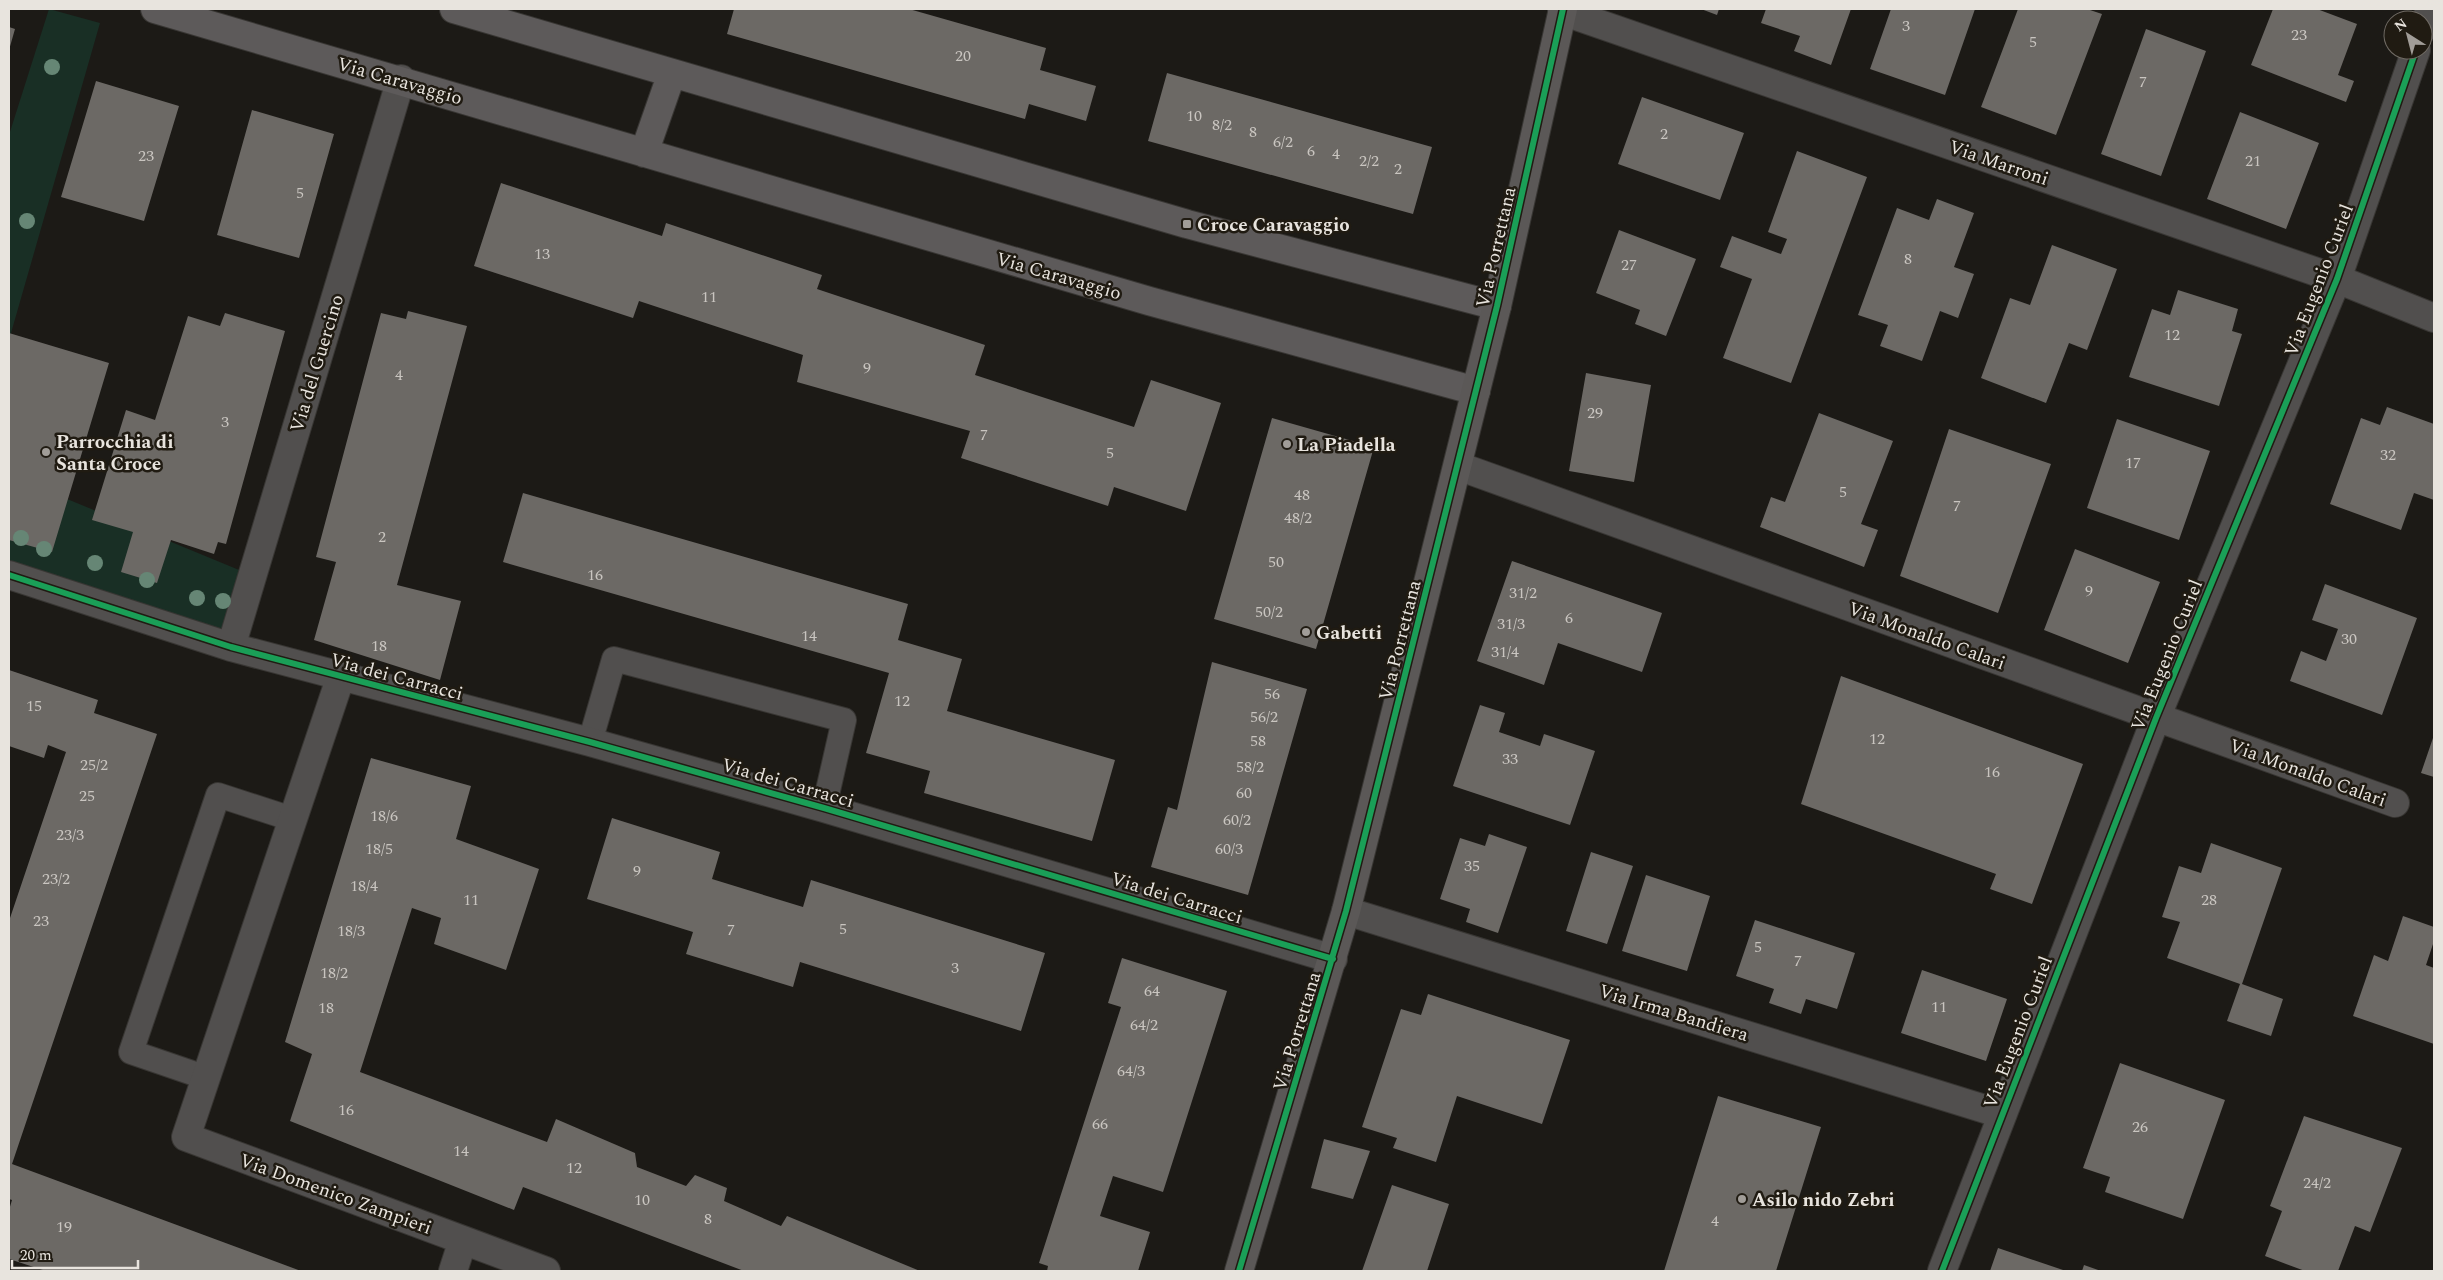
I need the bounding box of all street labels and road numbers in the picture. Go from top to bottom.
street label: Via Caravaggio [334,50,466,113]
street label: Via Marroni [1945,133,2052,194]
street label: Via Porrettana [1468,183,1525,311]
street label: Via Eugenio Curiel [2277,200,2362,361]
street label: Via Caravaggio [993,245,1125,308]
street label: Via del Guercino [283,291,352,436]
street label: Via Eugenio Curiel [2124,575,2211,736]
street label: Via Porrettana [1371,576,1430,704]
street label: Via Monaldo Calari [1844,595,2009,678]
street label: Via dei Carracci [327,646,466,709]
street label: Via Monaldo Calari [2225,732,2390,815]
street label: Via dei Carracci [718,751,857,816]
street label: Via dei Carracci [1107,865,1246,932]
street label: Via Eugenio Curiel [1976,952,2061,1113]
street label: Via Porrettana [1266,968,1330,1095]
street label: Via Irma Bandiera [1595,977,1753,1050]
street label: Via Domenico Zampieri [235,1146,436,1243]

